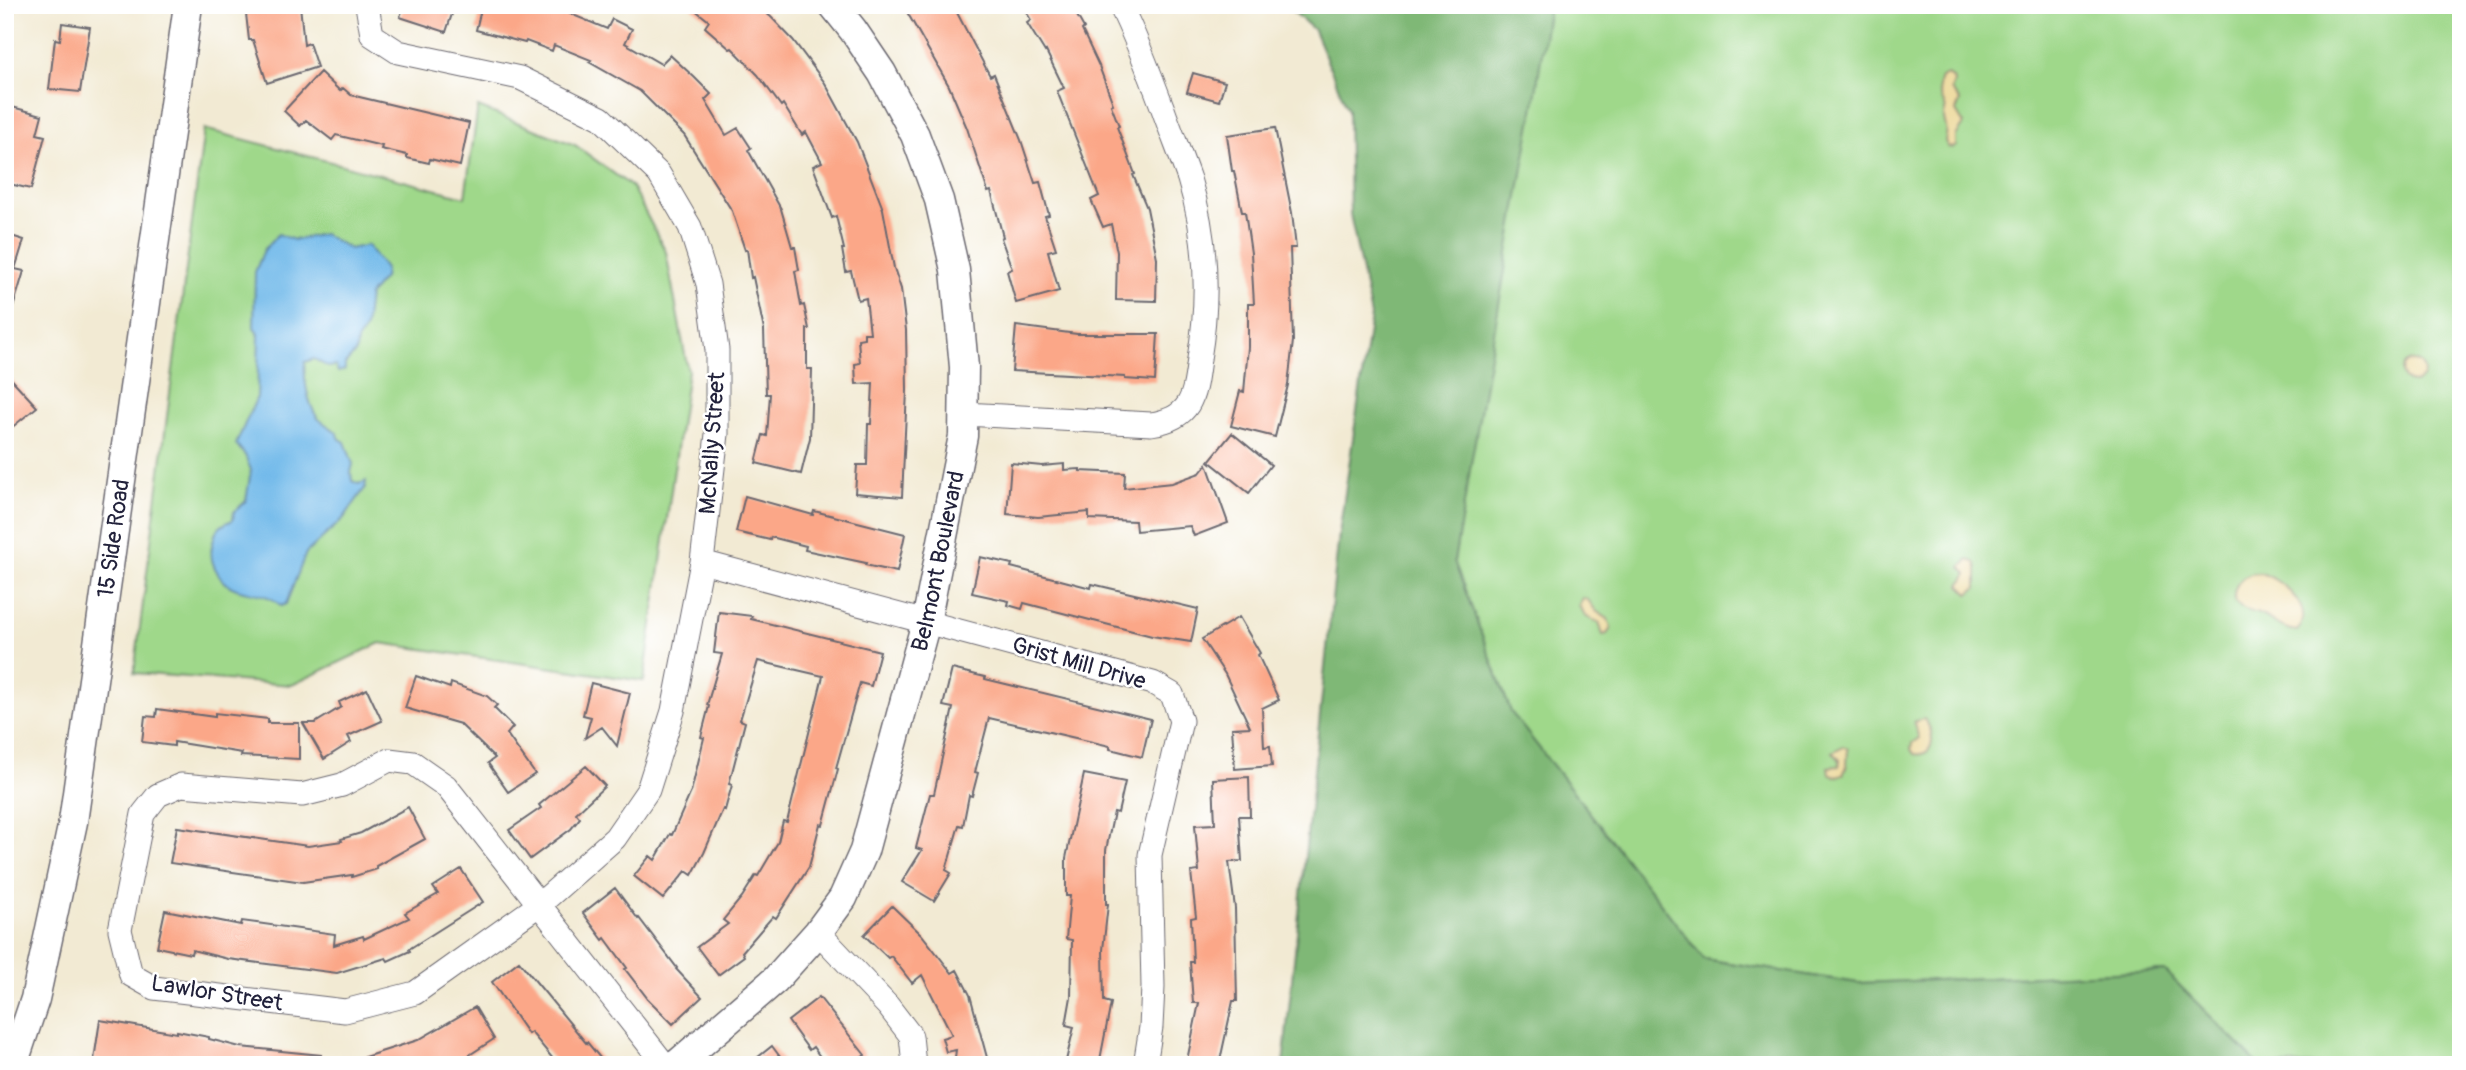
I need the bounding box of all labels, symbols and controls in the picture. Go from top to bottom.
street label: McNally Street [693,370,731,515]
street label: Belmont Boulevard [904,468,970,654]
street label: 15 Side Road [90,477,136,600]
street label: Grist Mill Drive [1009,630,1150,696]
street label: Lawlor Street [149,968,285,1018]

